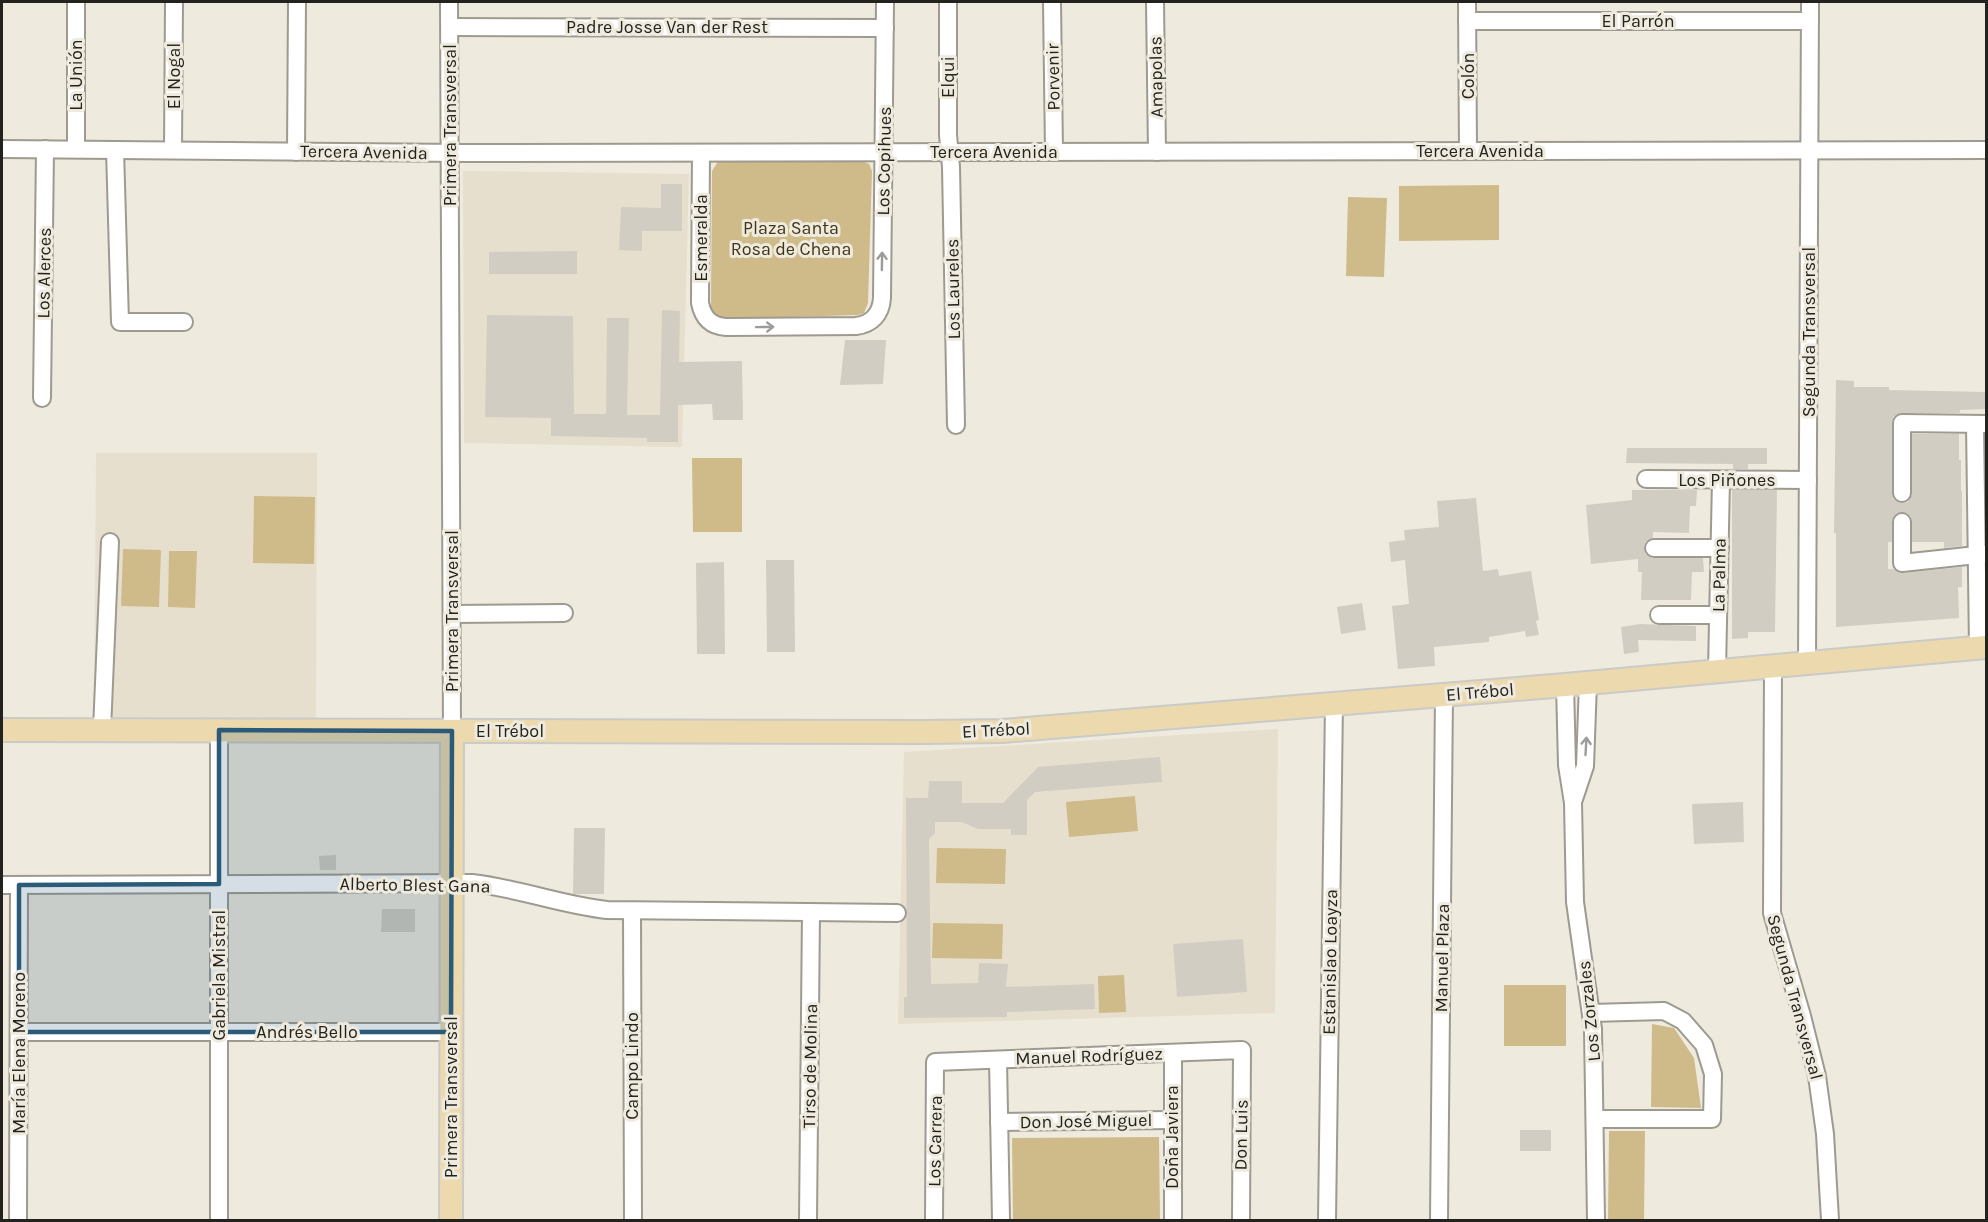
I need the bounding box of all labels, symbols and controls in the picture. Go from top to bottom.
street label: El Parrón [1601,10,1675,32]
street label: Padre Josse Van der Rest [566,16,768,38]
street label: Amapolas [1144,36,1168,118]
street label: La Unión [65,39,87,111]
street label: El Nogal [163,43,185,109]
street label: Porvenir [1041,43,1065,111]
street label: Primera Transversal [439,44,461,206]
street label: Colón [1457,53,1479,99]
street label: Elqui [937,56,959,98]
street label: Los Copihues [872,106,896,216]
street label: Tercera Avenida [300,140,428,164]
street label: Tercera Avenida [1416,140,1544,162]
street label: Tercera Avenida [930,141,1058,163]
street label: Esmeralda [690,194,712,282]
park label: Plaza Santa Rosa de Chena [731,217,851,260]
street label: Los Alerces [32,227,56,319]
street label: Los Laureles [941,238,965,340]
street label: Segunda Transversal [1798,247,1820,417]
one-way arrow [877,252,888,272]
one-way arrow [755,321,775,333]
street label: Los Piñones [1678,469,1776,491]
street label: Primera Transversal [441,530,463,692]
street label: La Palma [1707,538,1731,612]
street label: El Trébol [1445,678,1515,706]
street label: El Trébol [961,717,1031,743]
street label: El Trébol [476,720,544,742]
one-way arrow [1581,737,1592,757]
street label: Alberto Blest Gana [339,873,491,897]
street label: Estanislao Loayza [1318,889,1342,1035]
street label: Manuel Plaza [1430,903,1454,1013]
street label: Gabriela Mistral [208,910,230,1040]
street label: Segunda Transversal [1762,912,1828,1082]
street label: Los Zorzales [1573,960,1605,1062]
street label: María Elena Moreno [8,972,30,1134]
street label: Tirso de Molina [798,1003,822,1129]
street label: Campo Lindo [621,1012,643,1120]
street label: Primera Transversal [440,1016,462,1178]
street label: Andrés Bello [256,1021,358,1043]
street label: Manuel Rodríguez [1015,1042,1163,1070]
street label: Doña Javiera [1161,1085,1183,1189]
street label: Los Carrera [923,1095,947,1187]
street label: Don Luis [1229,1099,1253,1171]
street label: Don José Miguel [1019,1109,1153,1133]

